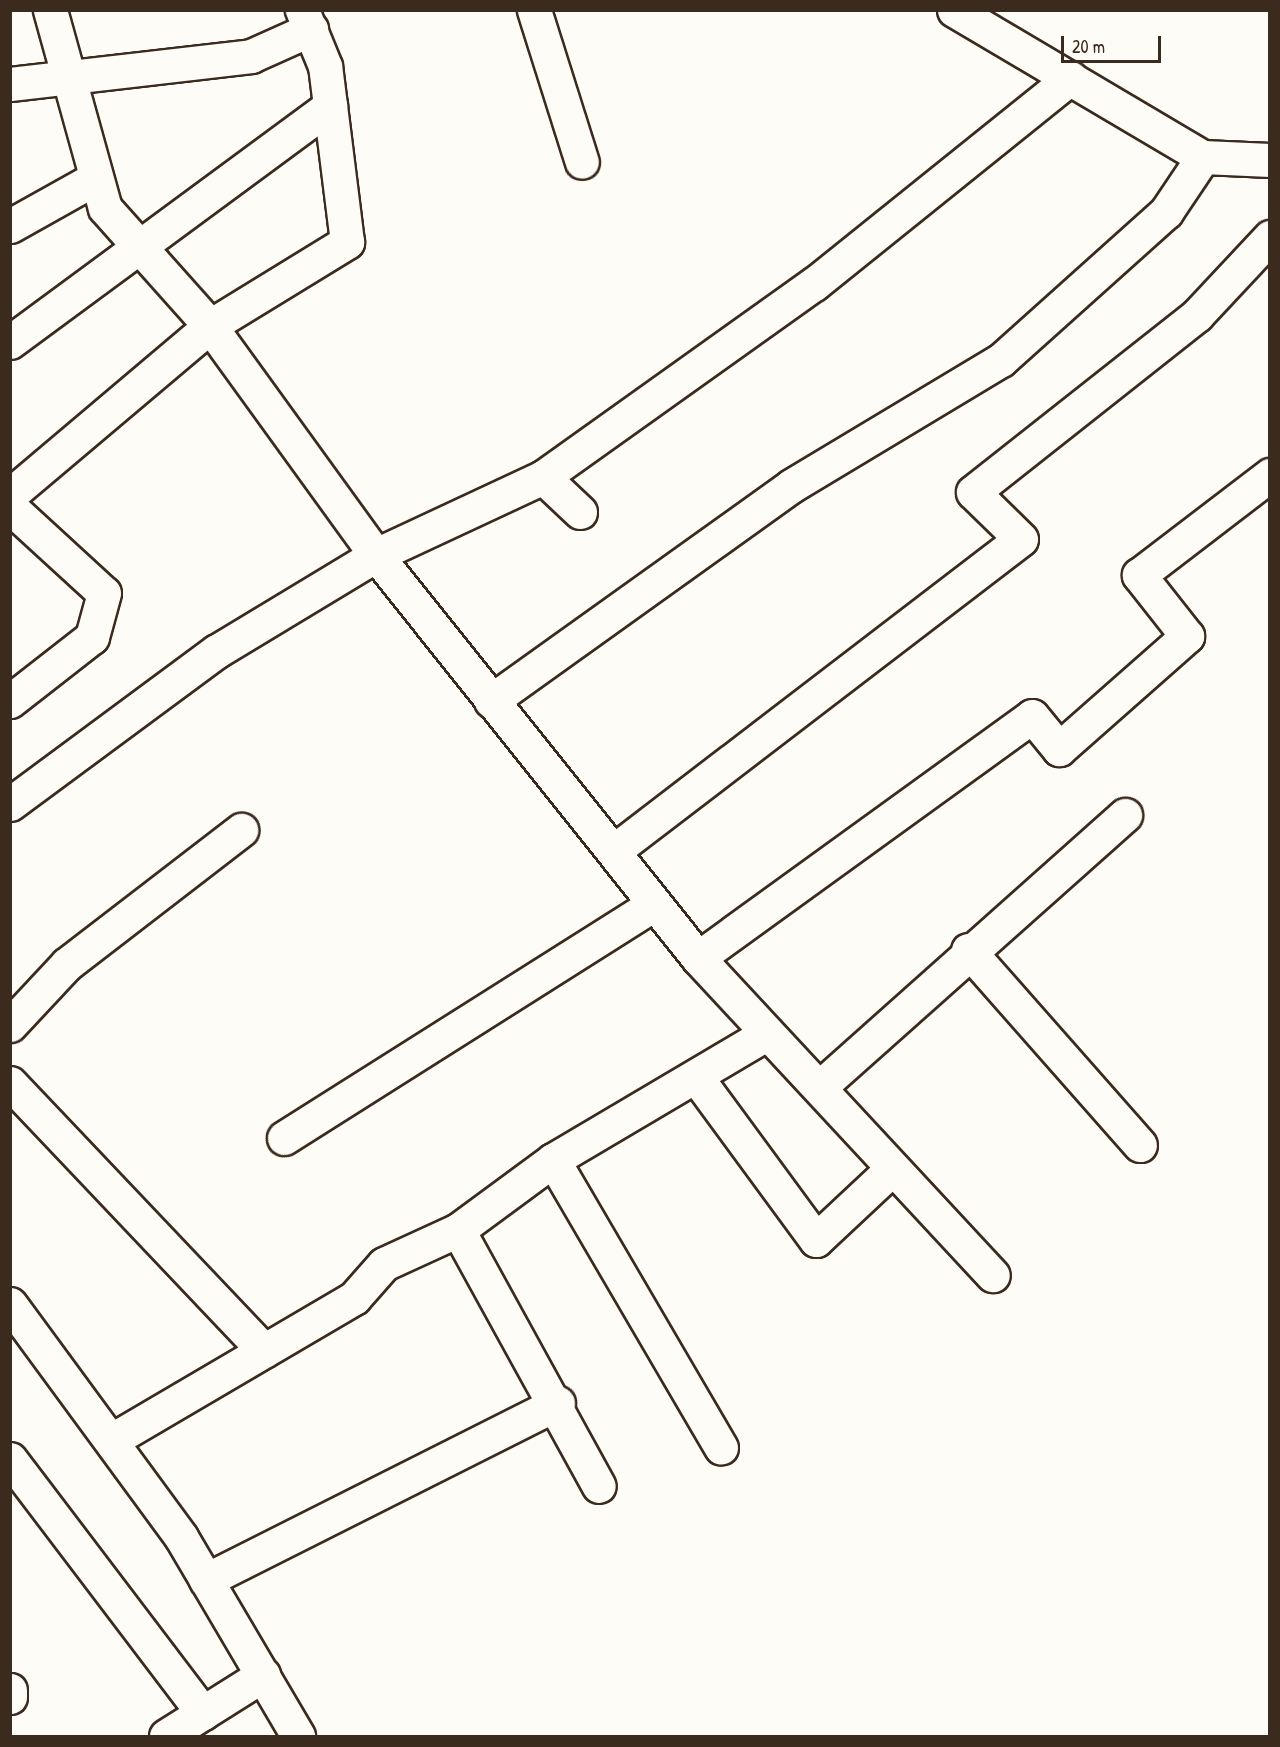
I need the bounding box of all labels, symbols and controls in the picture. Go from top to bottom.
scale bar [1064,24,1164,62]
text: 20 m [1072,34,1105,59]

